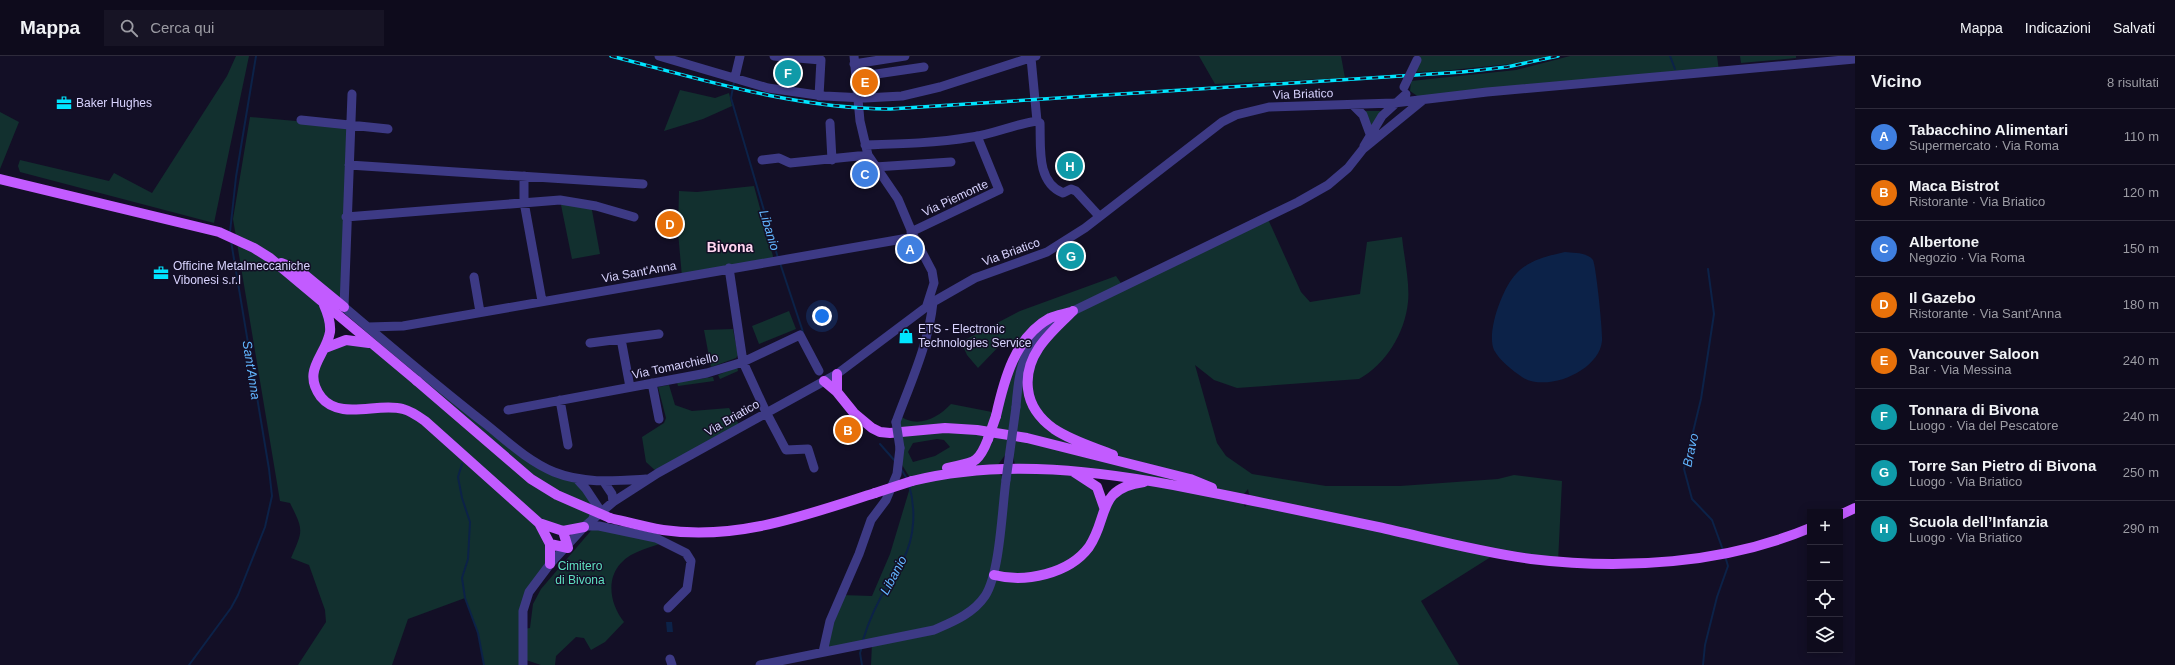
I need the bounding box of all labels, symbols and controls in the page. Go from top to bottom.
search box [104,10,384,46]
text: Mappa [20,17,80,38]
icon: search [118,17,140,39]
text: Cerca qui [150,19,214,36]
text: Mappa [1960,20,2003,36]
text: Indicazioni [2025,20,2091,36]
text: Salvati [2113,20,2155,36]
pin: F [775,58,801,88]
pin: E [852,67,878,97]
text: Vicino [1871,72,1922,91]
text: 8 risultati [2107,75,2159,90]
street label: Via Briatico [1273,86,1334,102]
office icon: Baker Hughes [55,94,73,112]
place label: Baker Hughes [76,96,152,110]
text: Tabacchino Alimentari [1909,121,2068,138]
text: A [1879,129,1889,144]
text: 110 m [2124,129,2159,144]
text: Supermercato · Via Roma [1909,138,2059,153]
pin: H [1057,151,1083,181]
pin: C [852,159,878,189]
street label: Via Piemonte [920,176,990,219]
text: Maca Bistrot [1909,177,1999,194]
text: B [1879,185,1889,200]
text: 120 m [2123,185,2159,200]
text: Ristorante · Via Briatico [1909,194,2045,209]
water label: Libanio [756,208,783,252]
pin: D [657,209,683,239]
text: Albertone [1909,233,1979,250]
pin: A [897,234,923,264]
street label: Via Briatico [980,235,1042,269]
district label: Bivona [707,239,754,255]
pin: G [1058,241,1084,271]
text: C [1879,241,1889,256]
text: 150 m [2123,241,2159,256]
text: Negozio · Via Roma [1909,250,2025,265]
street label: Via Sant'Anna [601,258,678,285]
place label: Officine Metalmeccaniche Vibonesi s.r.l [173,259,311,287]
office icon: Officine Metalmeccaniche Vibonesi s.r.l [152,264,170,282]
text: Il Gazebo [1909,289,1976,306]
text: D [1879,297,1889,312]
text: 180 m [2123,297,2159,312]
your location [812,306,832,326]
text: Ristorante · Via Sant'Anna [1909,306,2062,321]
place label: ETS - Electronic Technologies Service [918,322,1032,350]
shop icon: ETS - Electronic Technologies Service [897,327,915,345]
water label: Sant'Anna [239,339,264,401]
text: Vancouver Saloon [1909,345,2039,362]
street label: Via Tomarchiello [631,350,720,382]
text: E [1880,353,1888,368]
text: 240 m [2123,353,2159,368]
text: Bar · Via Messina [1909,362,2011,377]
street label: Via Briatico [702,397,762,439]
text: Tonnara di Bivona [1909,401,2039,418]
text: F [1880,409,1888,424]
text: 240 m [2123,409,2159,424]
pin: B [835,415,861,445]
text: Luogo · Via del Pescatore [1909,418,2058,433]
water label: Bravo [1680,432,1701,468]
text: Torre San Pietro di Bivona [1909,457,2096,474]
text: G [1879,465,1889,480]
text: 250 m [2123,465,2159,480]
text: Luogo · Via Briatico [1909,474,2022,489]
map controls [1807,509,1843,653]
button: + [1807,509,1843,545]
text: Scuola dell’Infanzia [1909,513,2048,530]
text: H [1879,521,1889,536]
text: 290 m [2123,521,2159,536]
text: Luogo · Via Briatico [1909,530,2022,545]
button: − [1807,545,1843,581]
water label: Libanio [877,553,910,597]
park label: Cimitero di Bivona [555,559,605,587]
button: locate [1807,581,1843,617]
button: layers [1807,617,1843,653]

